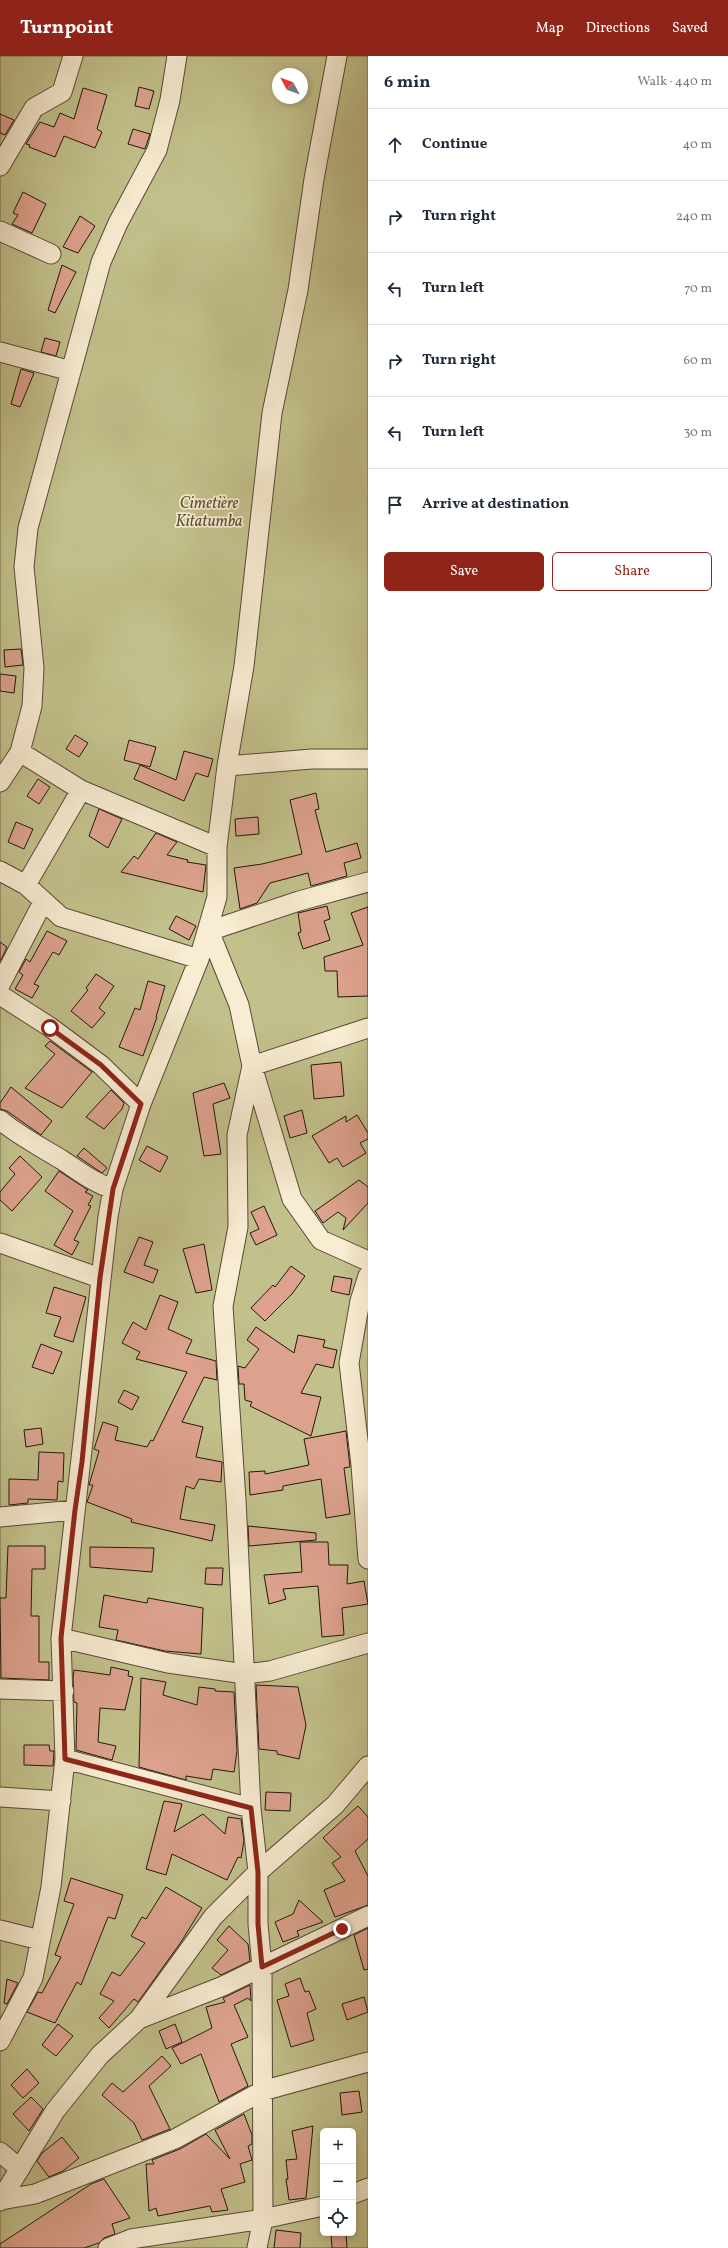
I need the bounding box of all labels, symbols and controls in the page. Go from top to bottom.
text: Turnpoint [20,15,113,41]
text: Map [536,19,564,38]
text: Directions [586,19,650,38]
text: Saved [672,19,708,38]
north arrow [272,68,308,104]
text: 6 min [384,71,430,94]
text: Walk · 440 m [637,73,712,91]
icon: ahead [384,134,406,156]
text: Continue [422,134,487,155]
text: 40 m [683,136,712,154]
icon: right [384,206,406,228]
text: Turn right [422,206,496,227]
text: 240 m [676,208,712,226]
icon: left [384,278,406,300]
text: Turn left [422,278,484,299]
text: 70 m [684,280,712,298]
icon: right [384,350,406,372]
text: Turn right [422,350,496,371]
text: 60 m [684,352,712,370]
icon: left [384,422,406,444]
text: Turn left [422,422,484,443]
text: 30 m [684,424,712,442]
park label: Cimetière Kitatumba [175,493,243,533]
icon: arrive [384,494,406,516]
text: Arrive at destination [422,494,569,515]
button: Save [384,552,544,591]
button: Share [552,552,712,591]
route start [41,1019,59,1037]
route end [333,1920,351,1938]
map controls [320,2128,356,2236]
button: + [320,2128,356,2164]
button: − [320,2164,356,2200]
button: locate [320,2200,356,2236]

